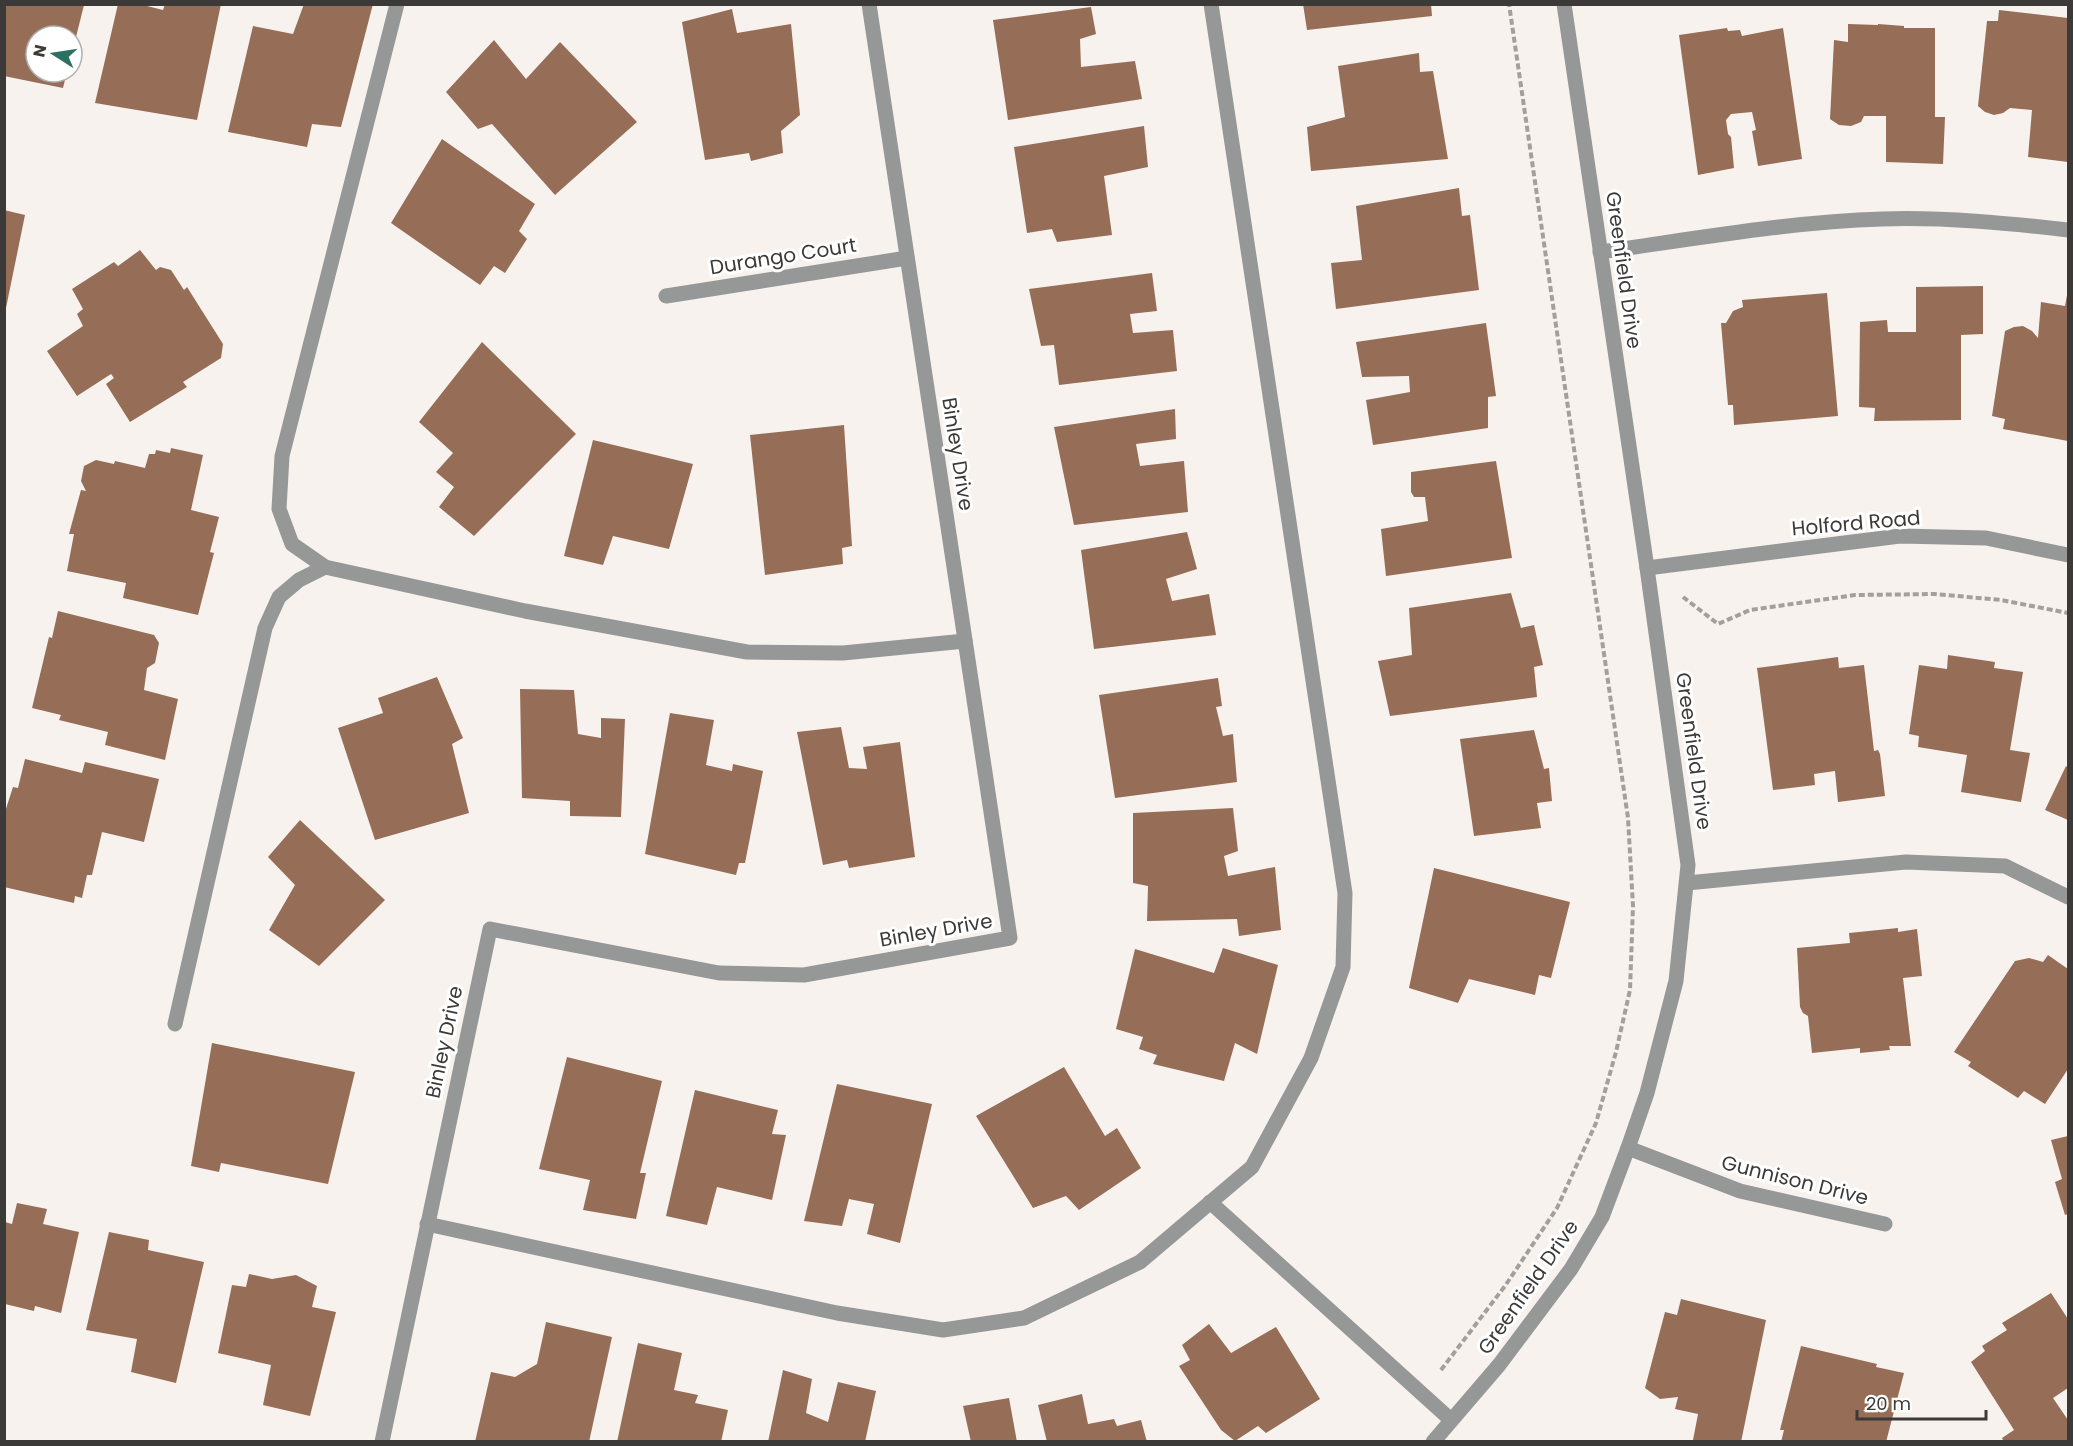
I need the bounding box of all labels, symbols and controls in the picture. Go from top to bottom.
north arrow [24,24,84,84]
text: N [27,43,52,59]
street label: Greenfield Drive [1599,190,1649,350]
street label: Durango Court [708,231,858,281]
street label: Binley Drive [935,395,981,513]
street label: Holford Road [1790,503,1922,543]
street label: Greenfield Drive [1669,671,1719,831]
street label: Binley Drive [877,906,995,954]
street label: Binley Drive [418,983,470,1101]
street label: Gunnison Drive [1719,1148,1871,1212]
street label: Greenfield Drive [1471,1214,1585,1360]
scale bar [1857,1383,1986,1421]
text: 20 m [1866,1391,1911,1416]

